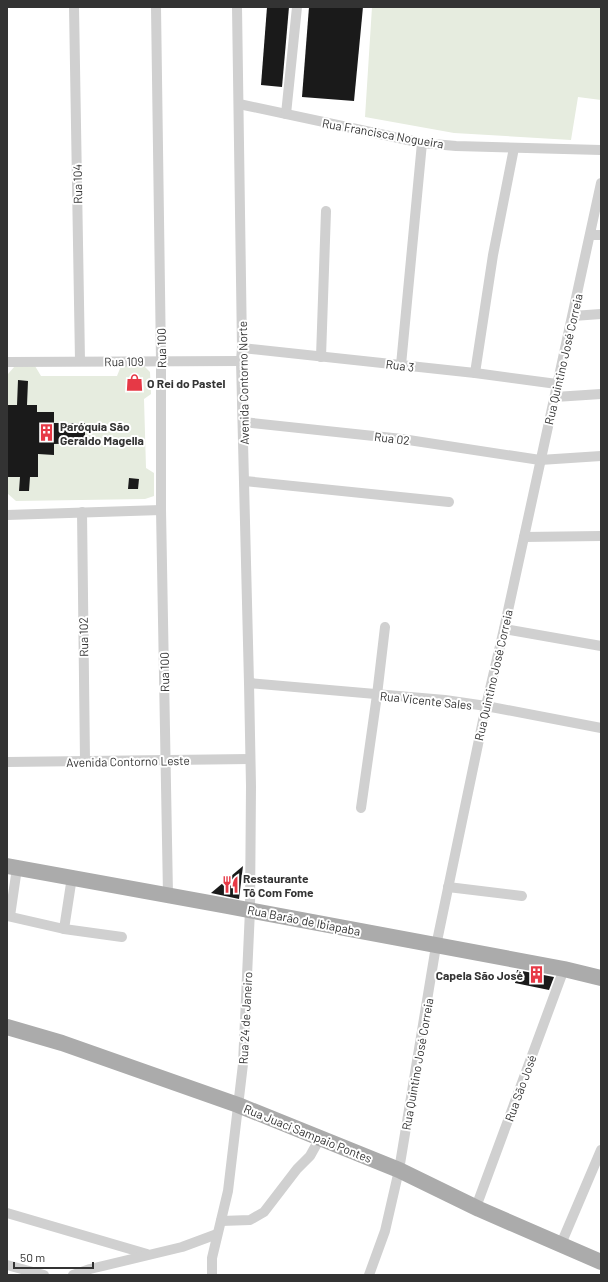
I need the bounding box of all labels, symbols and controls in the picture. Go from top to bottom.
street label: Rua Francisca Nogueira [321,115,445,151]
street label: Rua 104 [70,164,84,204]
street label: Rua Quintino José Correia [541,292,585,426]
street label: Avenida Contorno Norte [235,321,251,445]
street label: Rua 100 [154,328,168,368]
street label: Rua 109 [104,354,144,368]
street label: Rua 3 [385,356,415,374]
shop icon: O Rei do Pastel [124,373,144,393]
place label: O Rei do Pastel [147,376,225,390]
place label: Paróquia São Geraldo Magella [60,419,144,447]
building icon: Paróquia São Geraldo Magella [37,423,57,443]
street label: Rua 02 [374,429,410,447]
street label: Rua Quintino José Correia [471,608,515,742]
street label: Rua 102 [76,617,90,657]
street label: Rua 100 [157,652,171,692]
street label: Rua Vicente Sales [379,688,473,712]
street label: Avenida Contorno Leste [66,753,190,769]
place label: Restaurante Tô Com Fome [243,871,314,899]
restaurant icon: Restaurante Tô Com Fome [220,875,240,895]
street label: Rua Barão de Ibiapaba [246,902,362,938]
building icon: Capela São José [526,965,546,985]
place label: Capela São José [436,968,523,982]
street label: Rua 24 de Janeiro [236,971,254,1065]
street label: Rua Quintino José Correia [398,997,436,1131]
street label: Rua São José [501,1053,539,1123]
street label: Rua Juací Sampaio Pontes [242,1101,374,1165]
scale bar [14,1244,93,1270]
text: 50 m [20,1250,45,1264]

